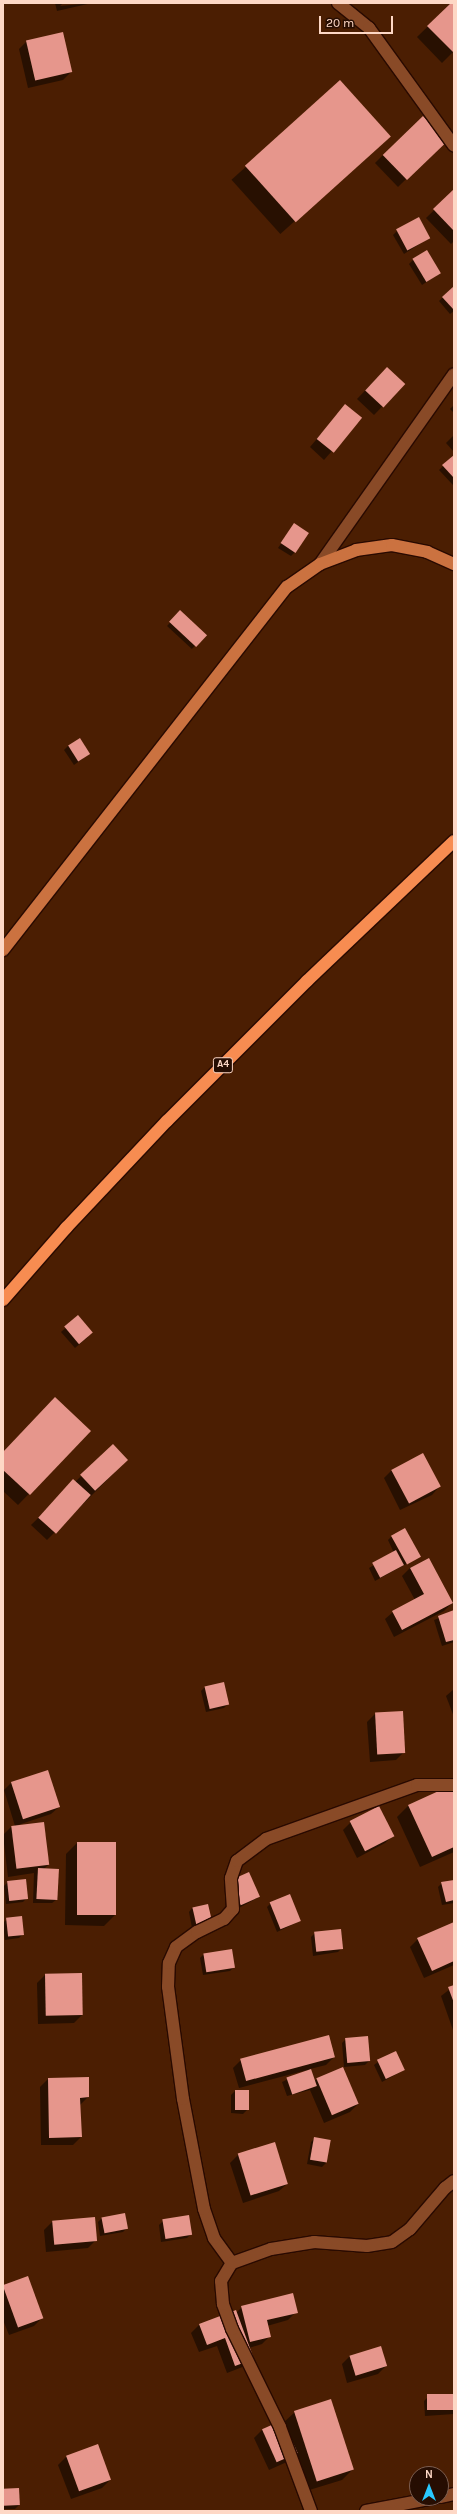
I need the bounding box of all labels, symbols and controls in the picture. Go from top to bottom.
scale bar [321,8,395,34]
text: 20 m [326,16,354,30]
road number: A4 [212,1057,234,1073]
north arrow [409,2466,449,2506]
text: N [425,2468,433,2481]

